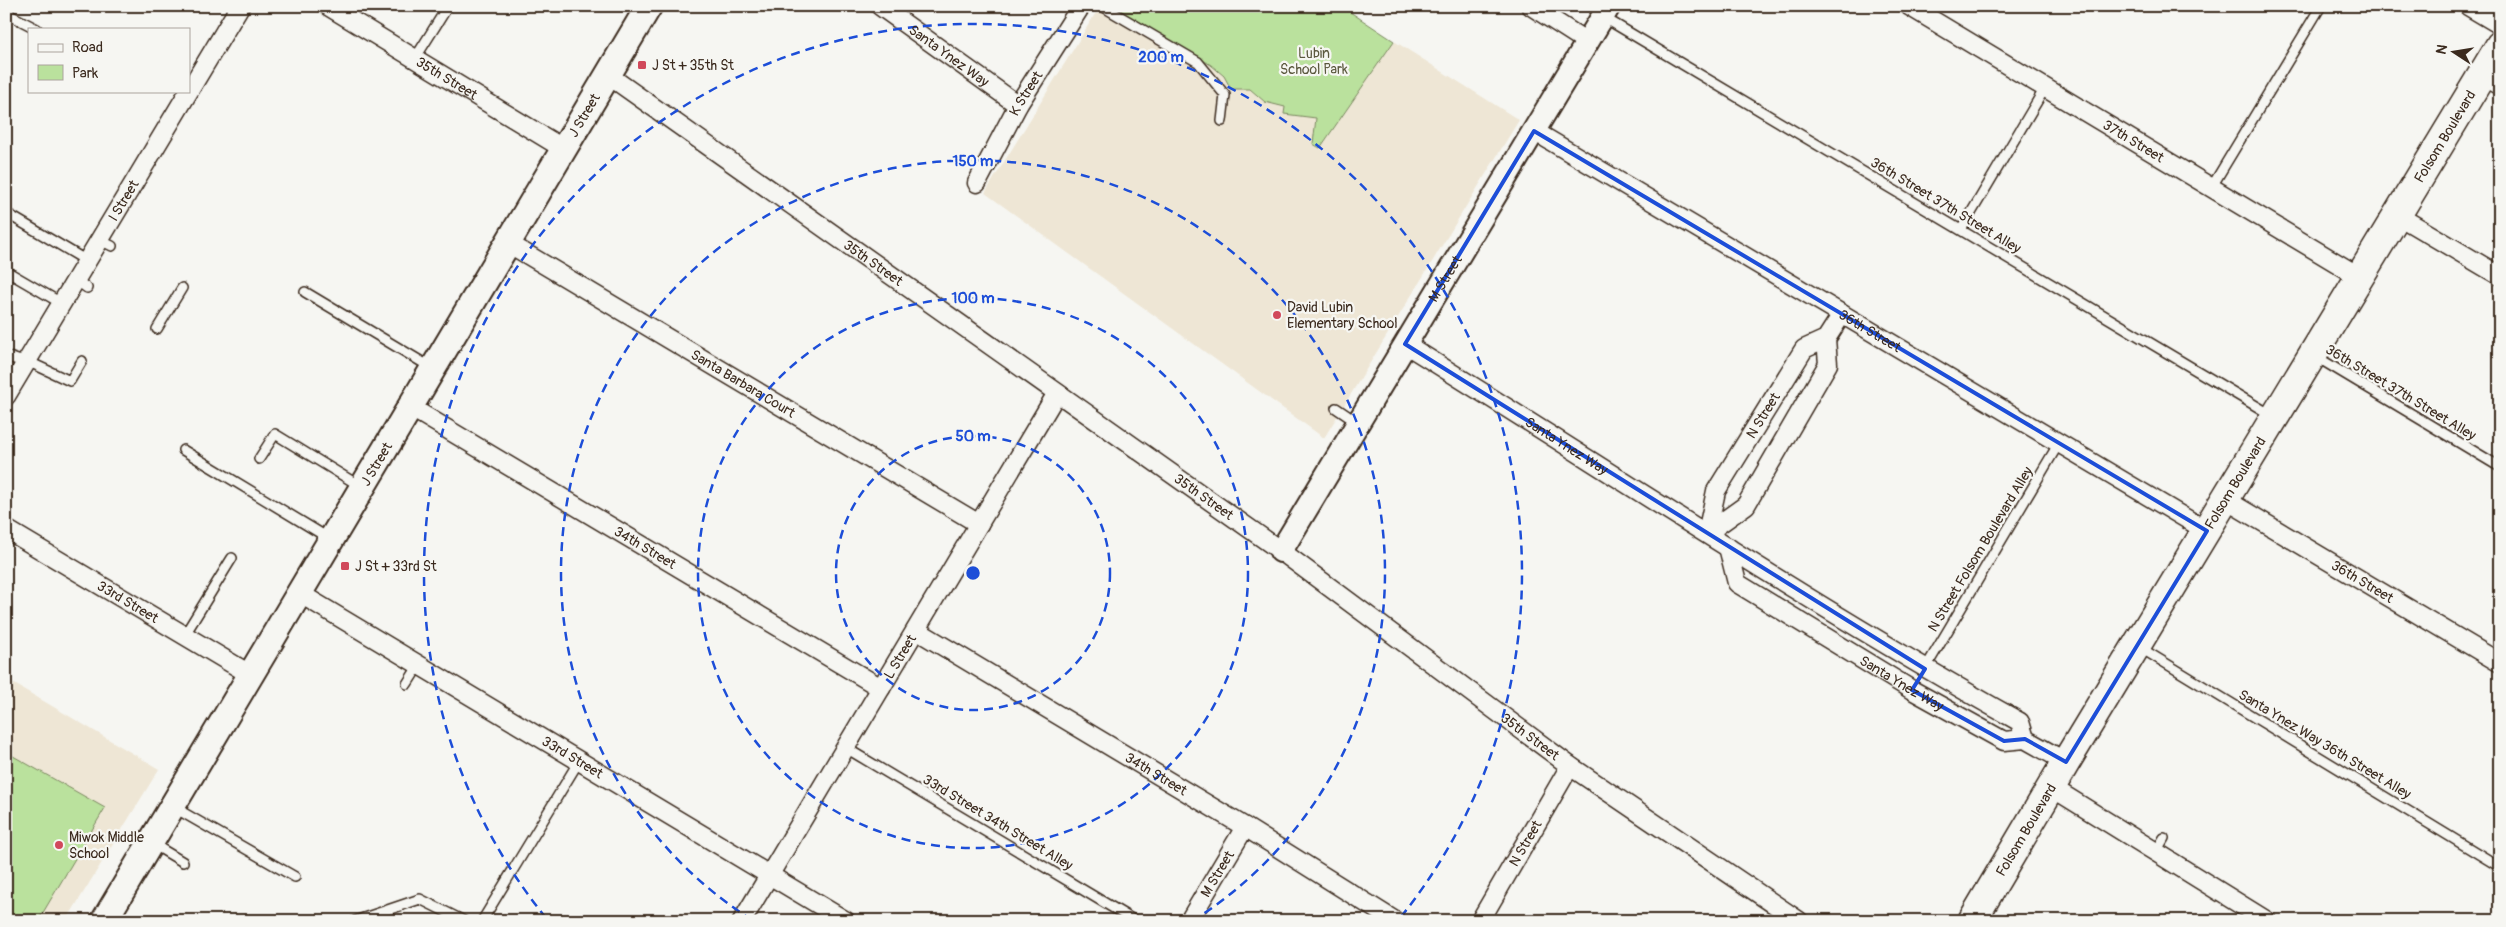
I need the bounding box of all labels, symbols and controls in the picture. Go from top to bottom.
street label: Santa Ynez Way [905,21,992,90]
legend [28,28,190,92]
north arrow [2428,28,2478,78]
text: Road [72,38,103,57]
text: N [2432,43,2451,56]
park label: Lubin School Park [1280,45,1348,78]
text: 200 m [1138,48,1184,67]
street label: 35th Street [413,53,481,104]
place label: J St + 35th St [652,57,734,74]
marker: J St + 35th St [636,59,648,71]
text: Park [72,64,99,83]
street label: K Street [1006,68,1047,119]
street label: Folsom Boulevard [2411,87,2480,186]
street label: J Street [565,90,604,140]
street label: 37th Street [2100,116,2167,166]
text: 150 m [953,152,993,171]
street label: 36th Street 37th Street Alley [1868,154,2024,257]
street label: I Street [105,177,143,224]
street label: 35th Street [840,236,906,290]
street label: M Street [1425,252,1466,305]
text: 100 m [952,289,994,308]
place label: David Lubin Elementary School [1287,299,1398,332]
street label: 36th Street [1836,306,1904,356]
marker: David Lubin Elementary School [1271,309,1283,321]
street label: 36th Street 37th Street Alley [2323,341,2479,444]
street label: Santa Barbara Court [688,346,799,422]
street label: N Street [1743,389,1784,442]
street label: Santa Ynez Way [1522,414,1611,479]
text: 50 m [956,427,990,446]
street label: Folsom Boulevard [2201,434,2270,532]
street label: J Street [357,439,396,489]
street label: N Street Folsom Boulevard Alley [1924,464,2037,635]
street label: 35th Street [1171,470,1237,524]
street label: 34th Street [611,523,679,573]
street label: 36th Street [2328,557,2397,607]
place label: J St + 33rd St [355,558,437,575]
marker: J St + 33rd St [339,560,351,572]
centre of rings [964,564,982,582]
street label: 33rd Street [94,577,162,627]
street label: L Street [880,631,920,682]
street label: Santa Ynez Way [1856,652,1947,715]
street label: Santa Ynez Way 36th Street Alley [2235,686,2414,803]
street label: 35th Street [1497,710,1563,764]
street label: 33rd Street [539,733,606,783]
street label: 34th Street [1122,749,1190,800]
street label: 33rd Street 34th Street Alley [920,771,1076,874]
street label: Folsom Boulevard [1992,781,2060,879]
street label: N Street [1506,817,1546,870]
place label: Miwok Middle School [69,829,144,862]
marker: Miwok Middle School [53,839,65,851]
street label: M Street [1197,847,1238,900]

